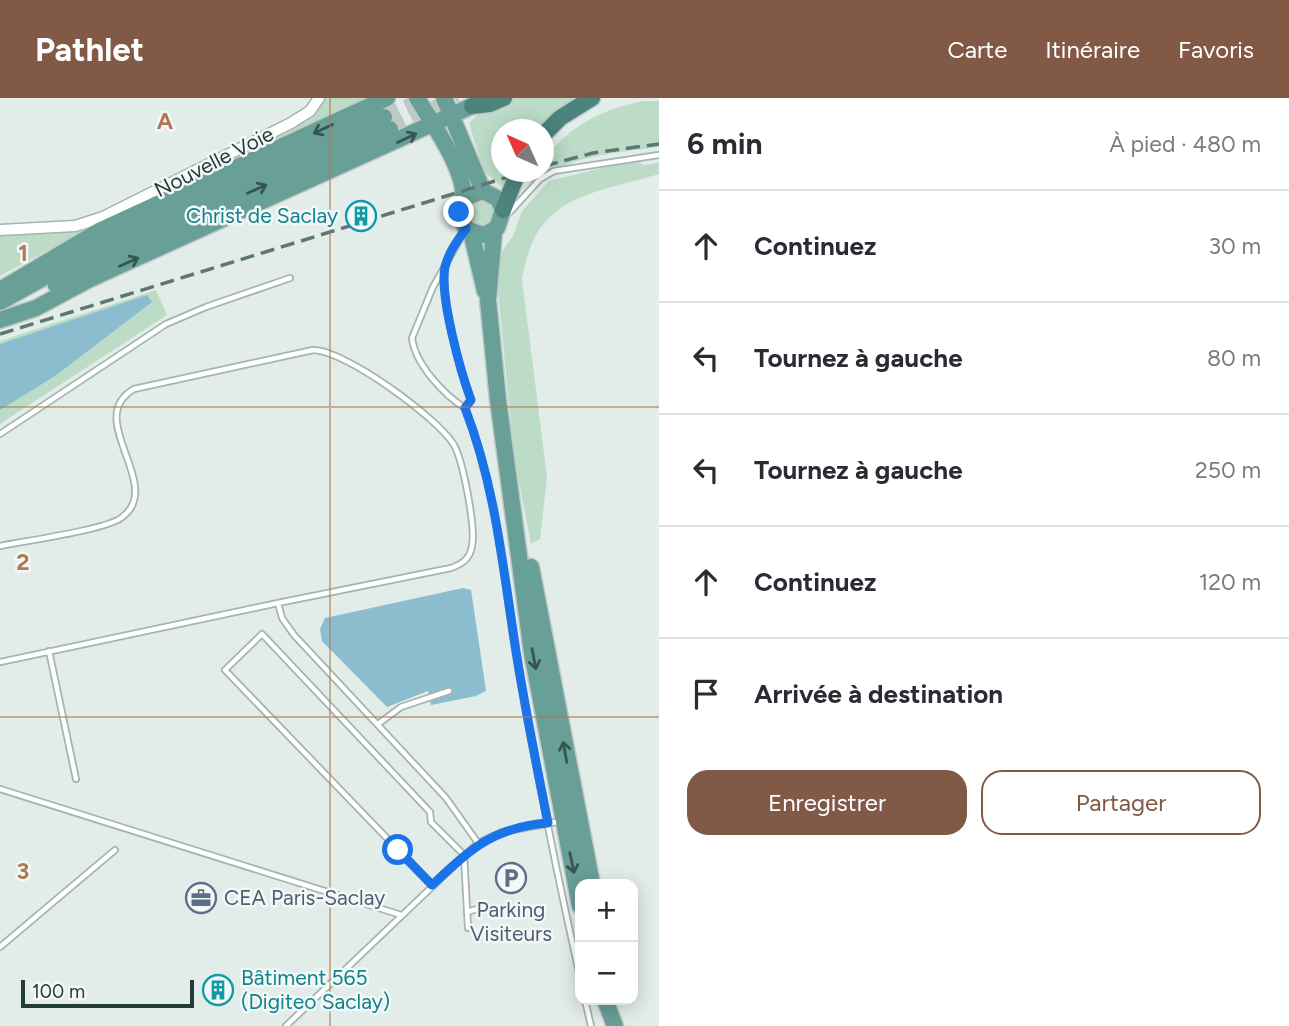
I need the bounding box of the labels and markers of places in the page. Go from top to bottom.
building icon: Christ de Saclay [344,199,378,233]
place label: Christ de Saclay [186,203,338,228]
parking icon: Parking Visiteurs [494,861,528,895]
office icon: CEA Paris-Saclay [184,881,218,915]
place label: CEA Paris-Saclay [224,885,385,910]
place label: Parking Visiteurs [470,897,552,946]
place label: Bâtiment 565 (Digiteo Saclay) [241,965,390,1014]
building icon: Bâtiment 565 (Digiteo Saclay) [201,973,235,1007]

